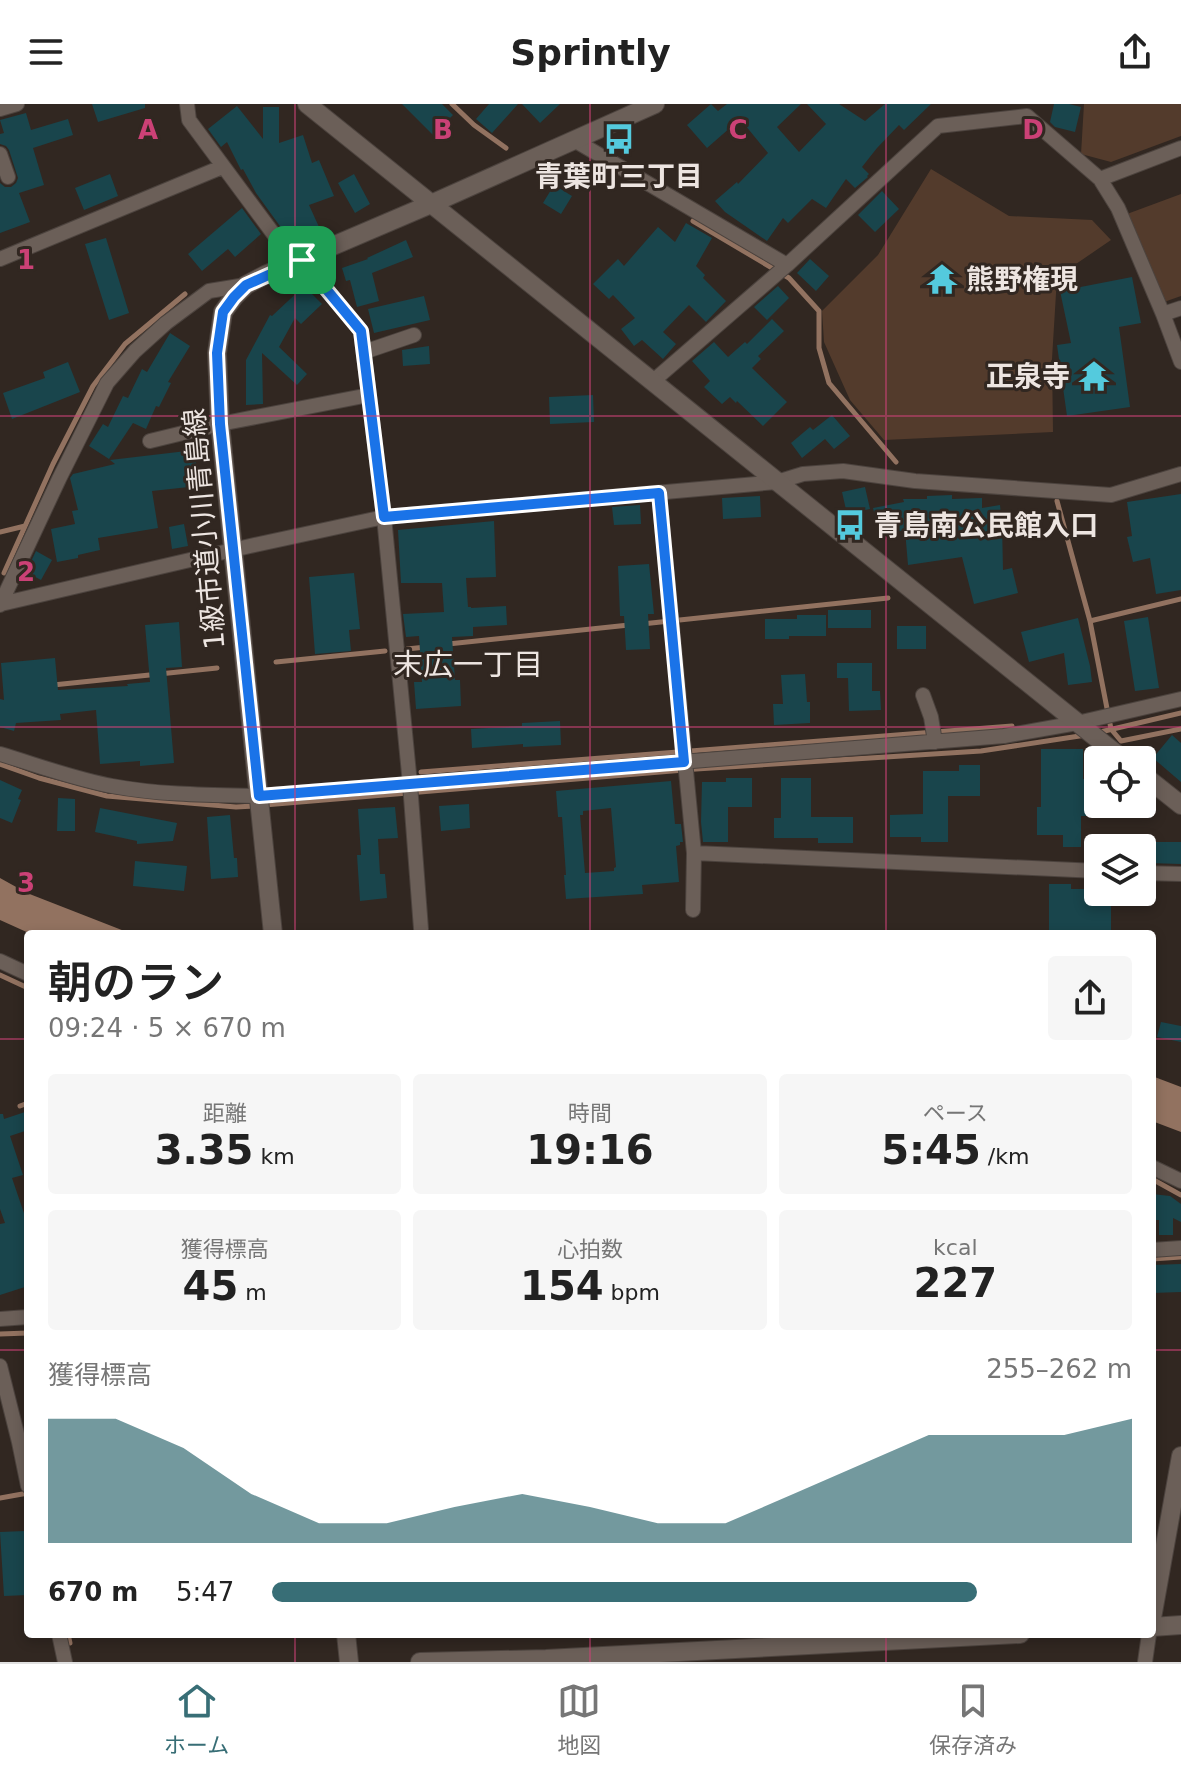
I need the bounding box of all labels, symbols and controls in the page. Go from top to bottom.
icon: menu [24,30,68,74]
icon: share [1113,30,1157,74]
text: Sprintly [510,32,671,73]
text: A [138,115,158,145]
text: B [433,115,453,145]
text: C [728,115,748,145]
text: D [1022,115,1044,145]
bus stop icon: 青葉町三丁目 [602,122,636,156]
place label: 青葉町三丁目 [535,160,703,193]
pin [268,226,336,294]
icon: arrive [280,238,324,282]
text: 1 [17,245,35,275]
temple icon: 熊野権現 [925,262,959,296]
place label: 熊野権現 [966,263,1078,296]
temple icon: 正泉寺 [1077,359,1111,393]
place label: 正泉寺 [986,360,1070,393]
street label: 1級市道小川青島線 [178,407,231,651]
bus stop icon: 青島南公民館入口 [833,508,867,542]
place label: 青島南公民館入口 [874,509,1098,542]
text: 2 [17,557,35,587]
district label: 末広一丁目 [393,647,543,682]
map controls [1084,746,1156,906]
button: locate [1084,746,1156,818]
button: layers [1084,834,1156,906]
text: 3 [17,868,35,898]
button: share [1048,956,1132,1040]
text: 朝のラン [48,957,224,1008]
text: 09:24 · 5 × 670 m [48,1013,286,1043]
text: 距離 [203,1101,247,1126]
text: 時間 [568,1101,612,1126]
text: ペース [923,1101,988,1126]
text: 3.35 [155,1127,253,1173]
text: 19:16 [526,1127,654,1173]
text: 5:45 [881,1127,981,1173]
text: km [253,1144,295,1169]
text: /km [981,1144,1029,1169]
text: kcal [933,1235,978,1260]
text: 獲得標高 [181,1237,269,1262]
text: 心拍数 [557,1237,623,1262]
text: 227 [914,1260,997,1306]
text: 45 [183,1263,238,1309]
text: 154 [520,1263,604,1309]
text: m [238,1280,267,1305]
text: bpm [604,1280,660,1305]
text: 255–262 m [986,1354,1132,1384]
text: 獲得標高 [48,1360,152,1390]
text: 670 m [48,1577,138,1607]
text: 5:47 [176,1577,234,1607]
tab: ホーム [164,1679,229,1759]
tab: 地図 [557,1679,601,1759]
tab: 保存済み [929,1679,1017,1759]

